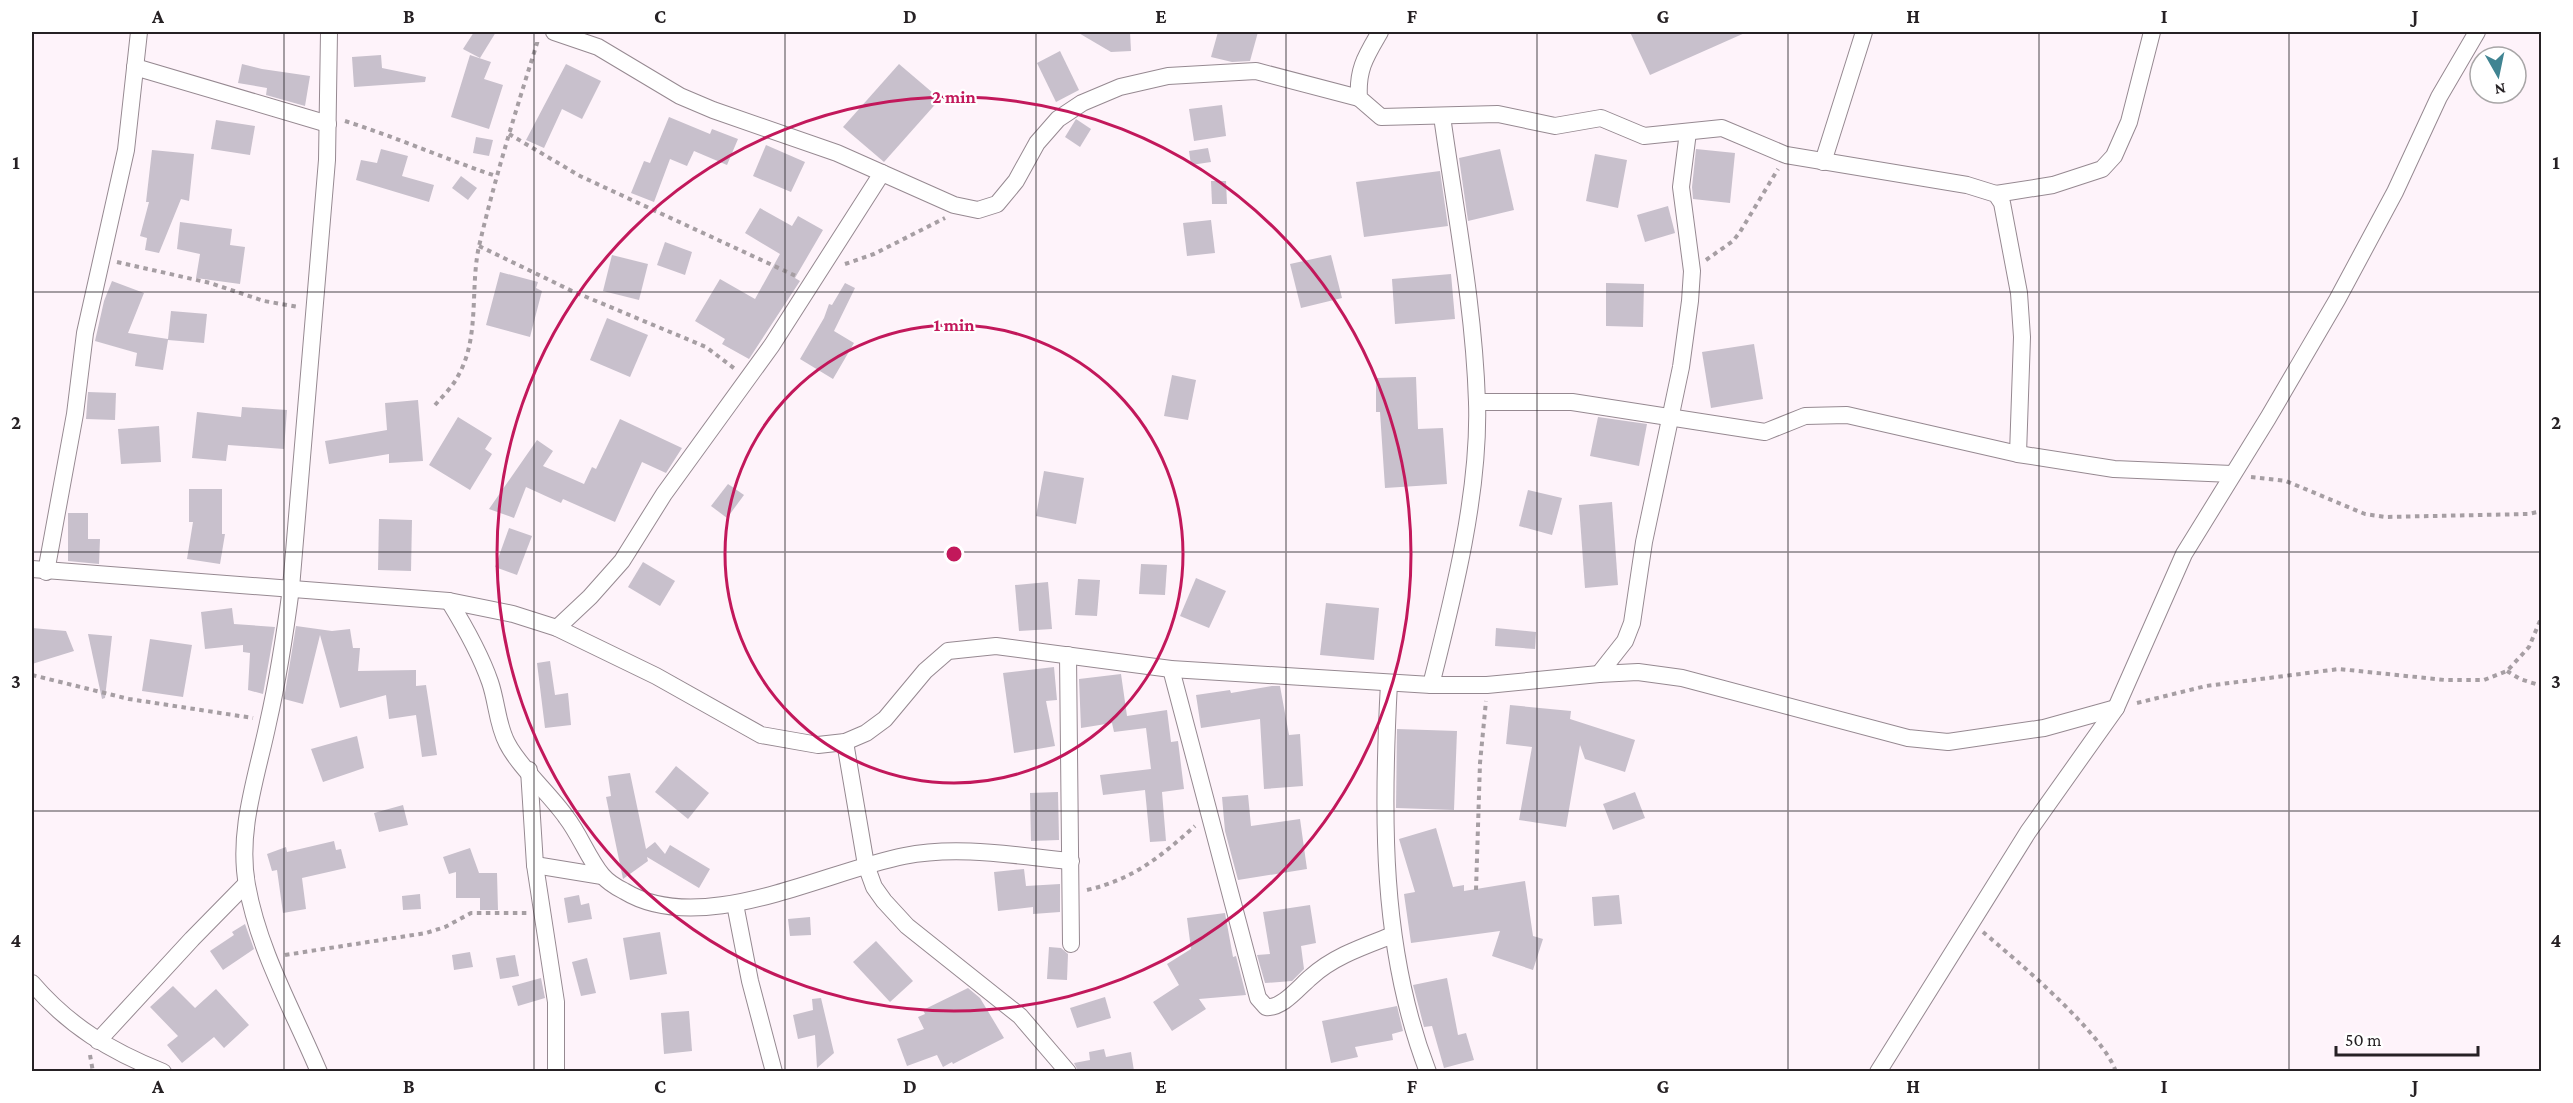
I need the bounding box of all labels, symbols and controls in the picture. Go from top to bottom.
text: A [151,5,165,27]
text: B [403,5,415,27]
text: C [654,5,666,27]
text: D [903,5,917,27]
text: E [1155,5,1167,27]
text: F [1407,5,1418,27]
text: G [1657,5,1670,27]
text: H [1906,5,1920,27]
text: I [2161,5,2168,27]
text: J [2410,5,2419,27]
north arrow [2468,45,2528,105]
text: N [2493,80,2507,99]
text: 2 min [932,87,976,107]
text: 1 [12,151,20,173]
text: 1 [2552,151,2560,173]
text: 1 min [934,315,975,335]
text: 2 [11,411,21,433]
text: 2 [2551,411,2561,433]
centre of rings [944,544,964,564]
text: 3 [11,670,21,692]
text: 3 [2551,670,2561,692]
text: 4 [11,929,22,951]
text: 4 [2551,929,2562,951]
scale bar [2336,1019,2478,1057]
text: 50 m [2345,1030,2382,1050]
text: A [151,1075,165,1097]
text: B [403,1075,415,1097]
text: C [654,1075,666,1097]
text: D [903,1075,917,1097]
text: E [1155,1075,1167,1097]
text: F [1407,1075,1418,1097]
text: G [1657,1075,1670,1097]
text: H [1906,1075,1920,1097]
text: I [2161,1075,2168,1097]
text: J [2410,1075,2419,1097]

